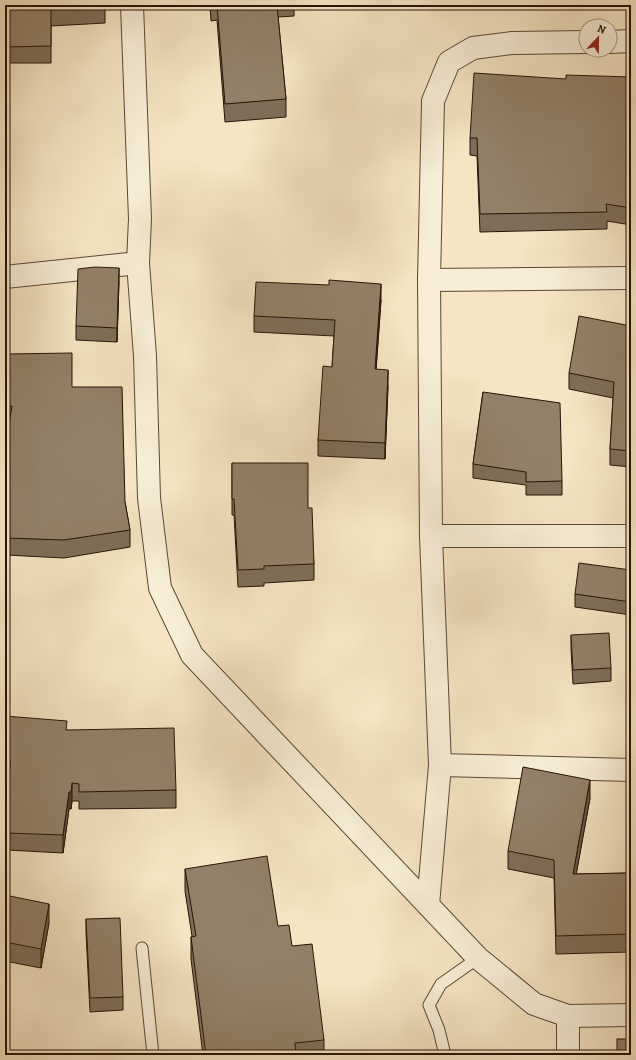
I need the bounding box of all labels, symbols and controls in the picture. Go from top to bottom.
north arrow [578,18,618,58]
text: N [595,21,608,38]

